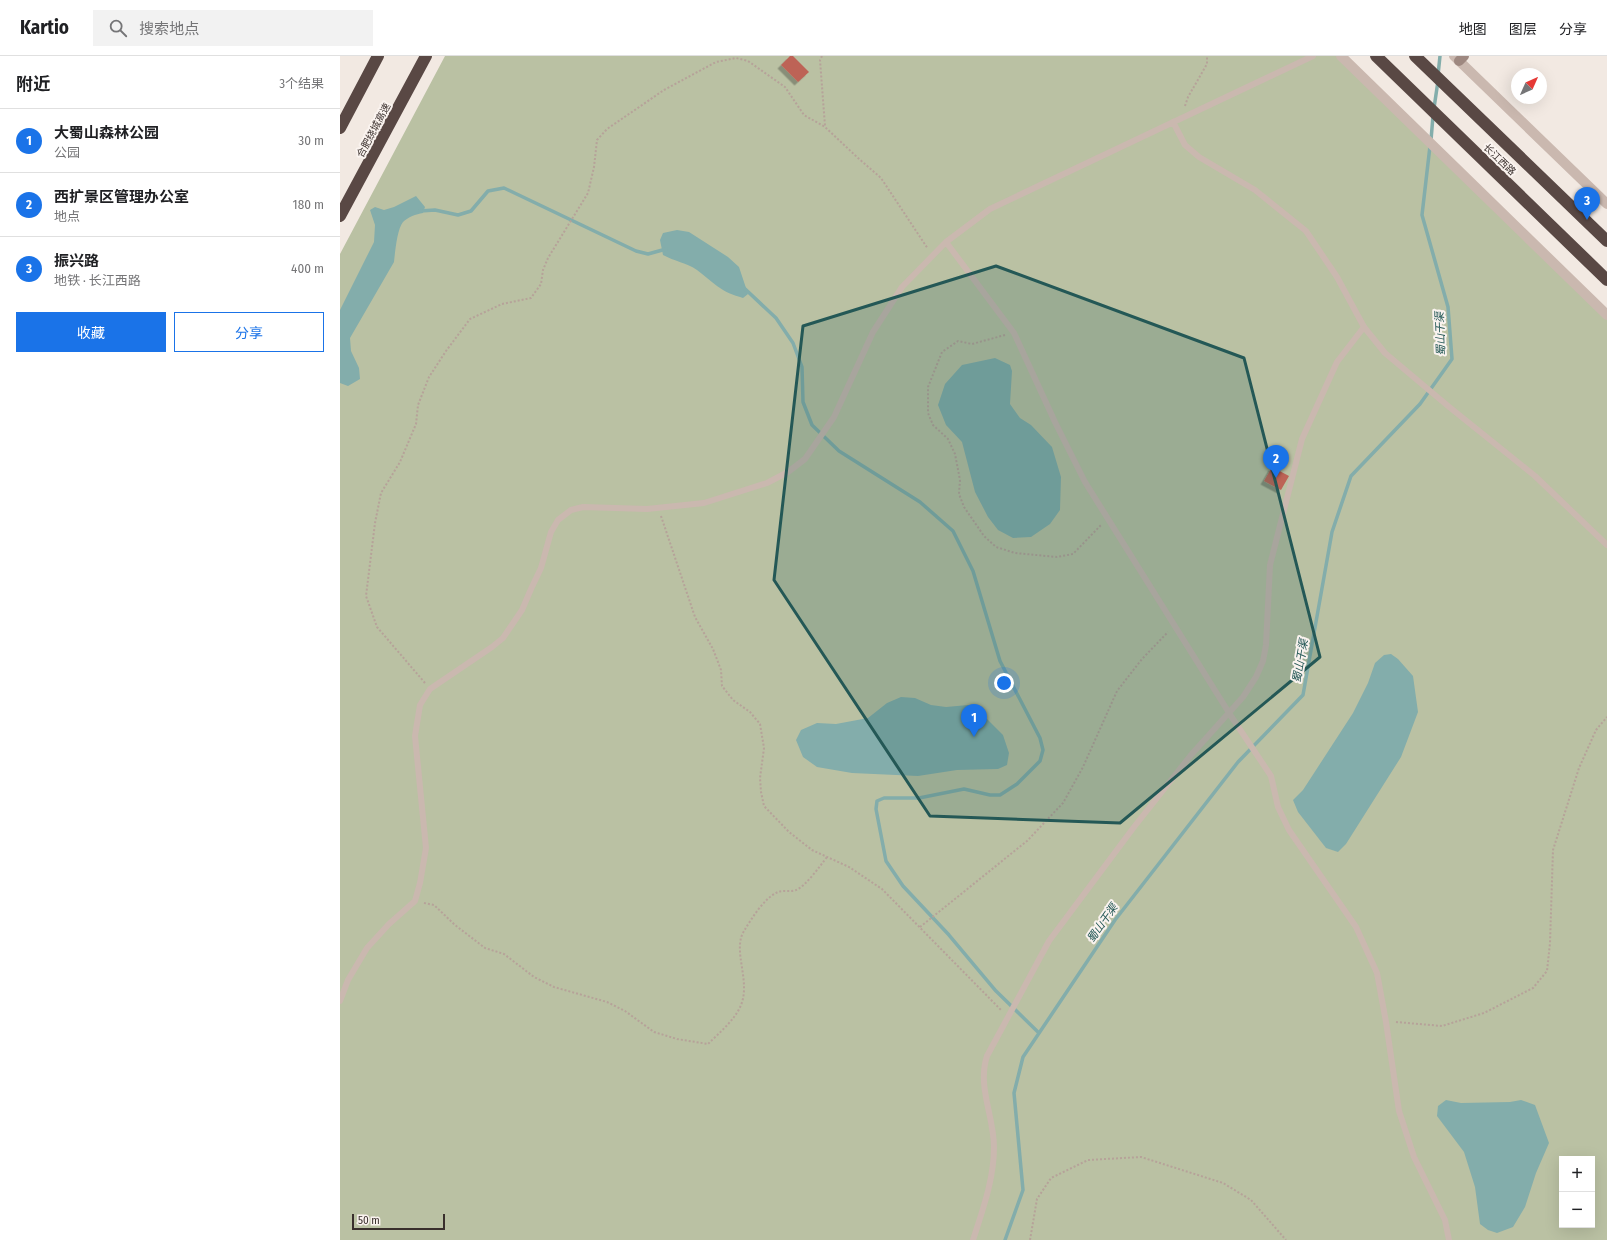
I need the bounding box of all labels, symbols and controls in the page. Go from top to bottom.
search box [93,10,373,46]
text: Kartio [20,16,69,39]
icon: search [107,17,129,39]
text: 搜索地点 [139,20,199,38]
text: 地图 [1459,21,1487,38]
text: 图层 [1509,21,1537,38]
text: 分享 [1559,21,1587,38]
north arrow [1511,68,1547,104]
text: 附近 [16,74,50,95]
text: 3个结果 [279,76,324,91]
street label: 合肥绕城高速 [355,101,393,160]
text: 大蜀山森林公园 [54,124,159,142]
text: 1 [26,133,32,148]
text: 30 m [298,133,324,148]
street label: 长江西路 [1481,142,1518,178]
text: 公园 [54,145,80,160]
pin: 3 [1574,187,1600,220]
text: 西扩景区管理办公室 [54,188,189,206]
text: 2 [26,197,32,212]
text: 180 m [293,197,324,212]
text: 地点 [54,209,80,224]
text: 振兴路 [54,252,99,270]
text: 3 [26,261,32,276]
text: 400 m [291,261,324,276]
text: 地铁 · 长江西路 [54,273,141,288]
water label: 蜀山干渠 [1433,310,1448,356]
button: 收藏 [16,312,166,352]
button: 分享 [174,312,324,352]
pin: 2 [1263,445,1289,478]
water label: 蜀山干渠 [1290,636,1311,684]
your location [994,673,1014,693]
pin: 1 [961,704,987,737]
water label: 蜀山干渠 [1084,900,1121,945]
map controls [1559,1156,1595,1228]
button: + [1559,1156,1595,1192]
button: − [1559,1192,1595,1228]
scale bar [352,1212,445,1231]
text: 50 m [358,1214,380,1227]

